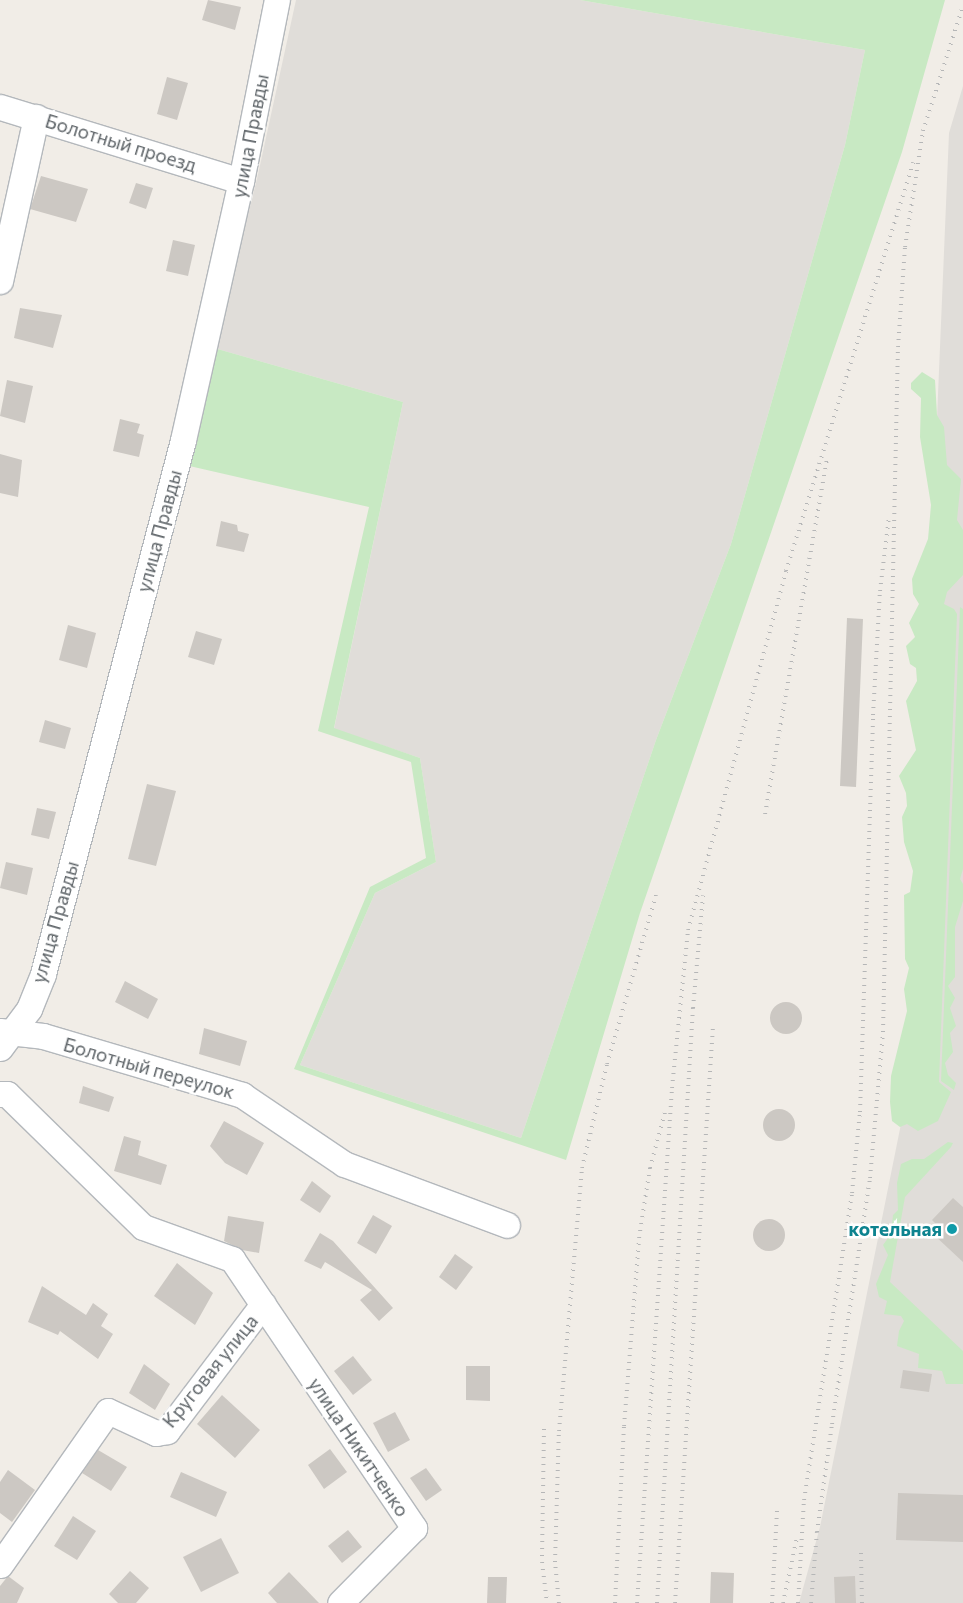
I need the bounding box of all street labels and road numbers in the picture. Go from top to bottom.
street label: улица Правды [227,72,273,200]
street label: Болотный проезд [43,109,199,177]
street label: улица Правды [132,467,186,595]
street label: улица Правды [27,858,83,986]
street label: Болотный переулок [61,1033,237,1103]
street label: Круговая улица [158,1310,262,1432]
street label: улица Никитченко [304,1373,414,1521]

